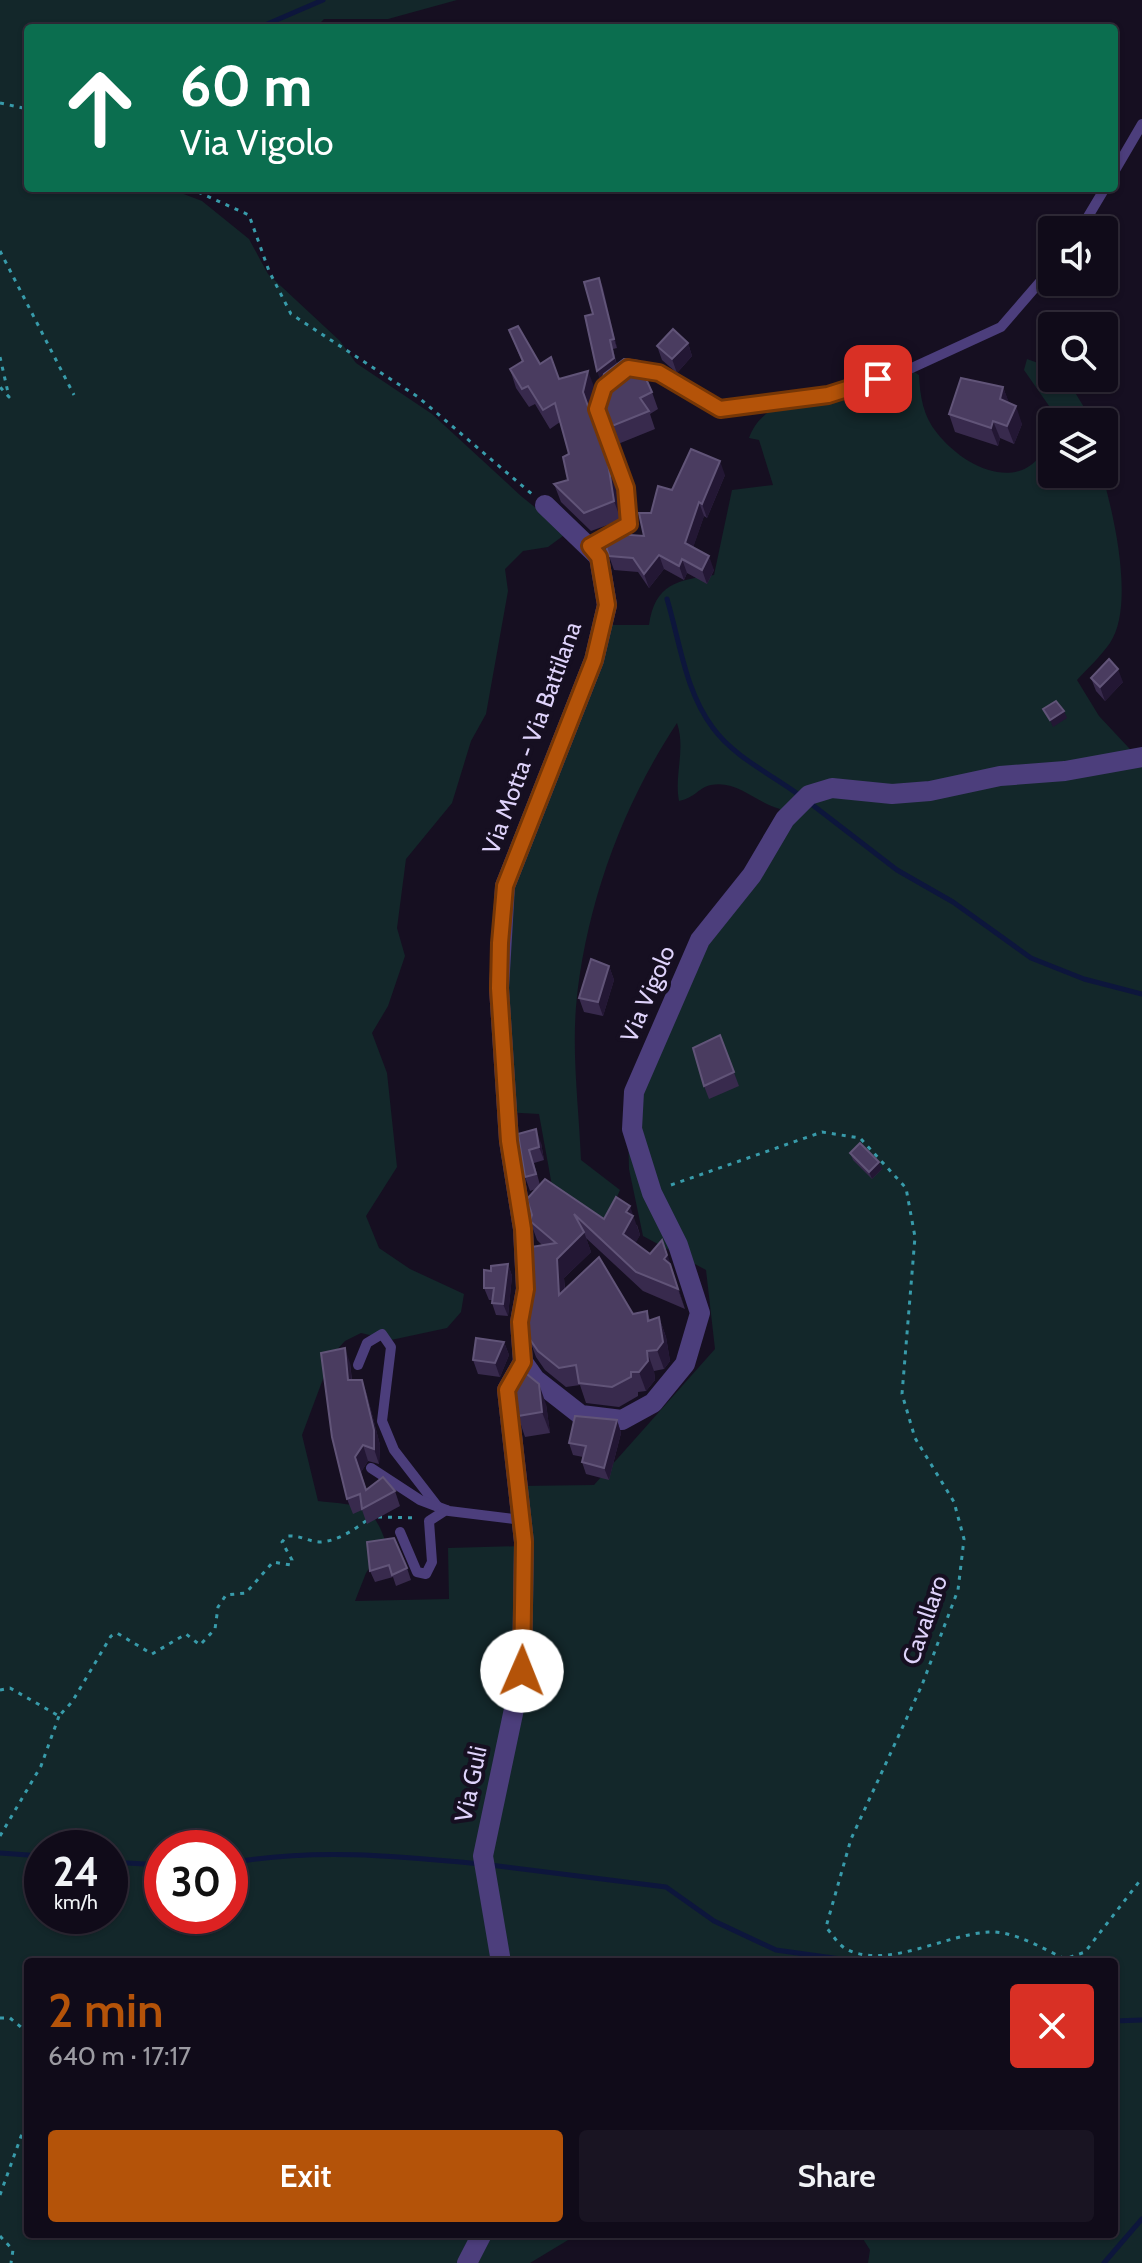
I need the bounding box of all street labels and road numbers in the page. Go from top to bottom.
street label: Via Motta - Via Battilana [476,617,587,858]
street label: Via Vigolo [614,941,681,1047]
street label: Cavallaro [896,1571,953,1668]
street label: Via Guli [448,1743,493,1825]

